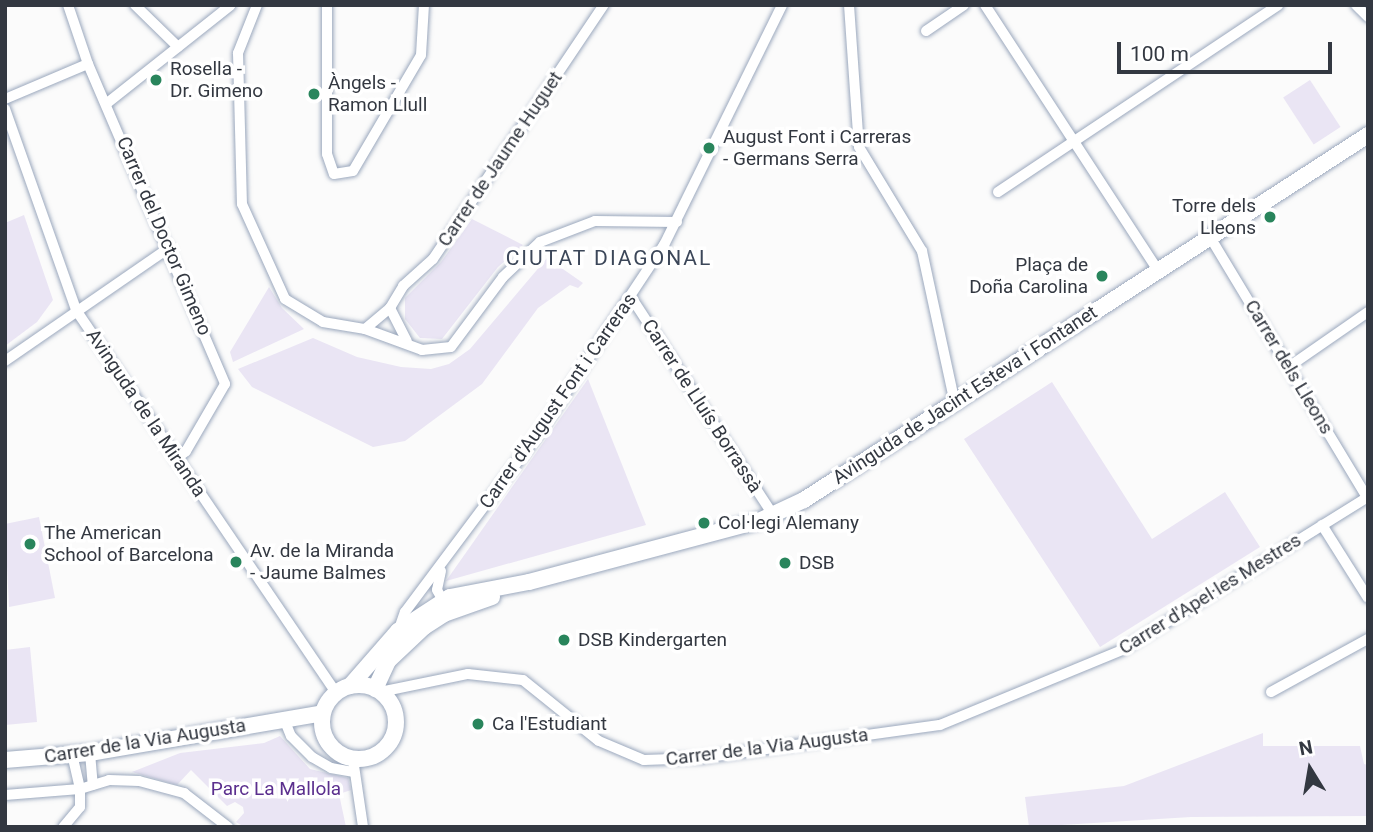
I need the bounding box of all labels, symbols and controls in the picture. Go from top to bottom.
scale bar [1121,28,1336,72]
text: 100 m [1130,42,1189,66]
place label: Rosella - Dr. Gimeno [170,58,263,102]
street label: Carrer de Jaume Huguet [433,67,567,251]
marker: Rosella - Dr. Gimeno [148,72,164,88]
place label: Àngels - Ramon Llull [328,72,427,116]
marker: Àngels - Ramon Llull [306,86,322,102]
place label: August Font i Carreras - Germans Serra [723,126,911,170]
street label: Carrer del Doctor Gimeno [112,133,216,339]
marker: August Font i Carreras - Germans Serra [701,140,717,156]
place label: Torre dels Lleons [1172,195,1256,239]
marker: Torre dels Lleons [1262,209,1278,225]
district label: CIUTAT DIAGONAL [507,245,711,271]
place label: Plaça de Doña Carolina [969,254,1088,298]
marker: Plaça de Doña Carolina [1094,268,1110,284]
street label: Carrer d'August Font i Carreras [475,289,641,513]
street label: Carrer dels Lleons [1240,296,1338,438]
street label: Avinguda de Jacint Esteva i Fontanet [829,301,1101,489]
street label: Carrer de Lluís Borrassà [637,315,767,497]
street label: Avinguda de la Miranda [81,325,211,501]
place label: Col·legi Alemany [718,512,859,534]
marker: Col·legi Alemany [696,515,712,531]
place label: The American School of Barcelona [44,522,214,566]
street label: Carrer d'Apel·les Mestres [1115,529,1305,659]
marker: The American School of Barcelona [22,536,38,552]
place label: Av. de la Miranda - Jaume Balmes [250,540,394,584]
place label: DSB [799,552,835,574]
marker: Av. de la Miranda - Jaume Balmes [228,554,244,570]
marker: DSB [777,555,793,571]
place label: DSB Kindergarten [578,629,727,651]
marker: DSB Kindergarten [556,632,572,648]
place label: Ca l'Estudiant [492,713,607,735]
street label: Carrer de la Via Augusta [43,714,247,768]
marker: Ca l'Estudiant [470,716,486,732]
street label: Carrer de la Via Augusta [664,723,870,771]
north arrow [1275,734,1345,804]
text: N [1297,735,1315,760]
park label: Parc La Mallola [211,778,341,800]

